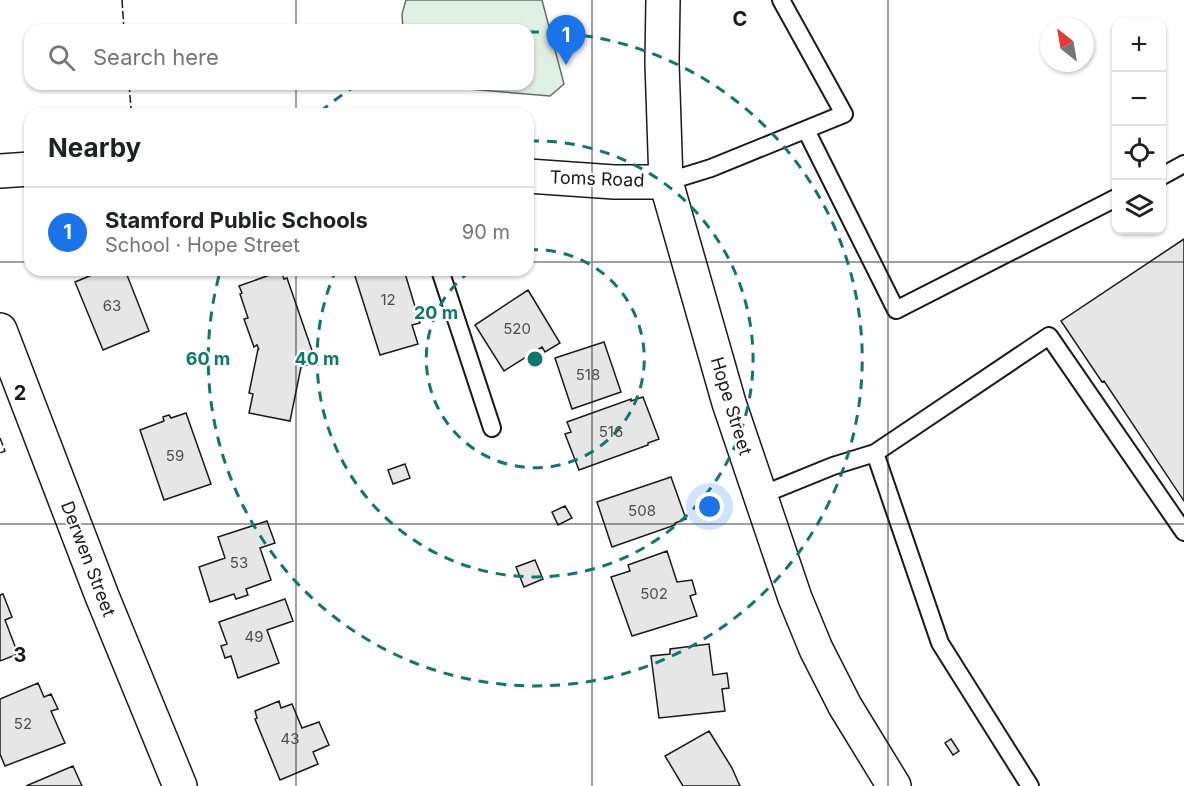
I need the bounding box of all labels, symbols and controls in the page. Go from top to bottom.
text: C [733,7,747,31]
pin: 1 [546,16,586,65]
north arrow [1040,18,1094,72]
map controls [1112,18,1166,234]
button: + [1112,18,1166,72]
search box [24,24,534,90]
icon: search [45,41,78,74]
text: Search here [93,44,219,70]
button: − [1112,72,1166,126]
button: locate [1112,126,1166,180]
text: Nearby [48,132,141,163]
street label: Toms Road [549,166,645,191]
button: layers [1112,180,1166,234]
text: Stamford Public Schools [105,207,368,233]
text: 1 [63,220,72,244]
text: 90 m [462,220,510,244]
text: School · Hope Street [105,233,300,257]
house number: 12 [380,290,396,309]
house number: 63 [103,296,121,315]
text: 20 m [414,302,458,323]
house number: 520 [503,319,531,338]
text: 60 m [186,348,230,369]
text: 40 m [295,348,340,369]
centre of rings [525,349,545,369]
street label: Hope Street [707,354,756,458]
house number: 518 [576,365,600,384]
text: 2 [14,381,26,405]
house number: 516 [599,422,623,441]
house number: 59 [166,446,184,465]
your location [695,492,724,521]
street label: Derwen Street [57,498,120,620]
house number: 508 [628,501,656,520]
house number: 53 [230,553,248,572]
house number: 502 [640,584,668,603]
house number: 49 [245,627,264,646]
text: 3 [14,643,26,667]
house number: 52 [14,714,32,733]
house number: 43 [281,729,299,748]

